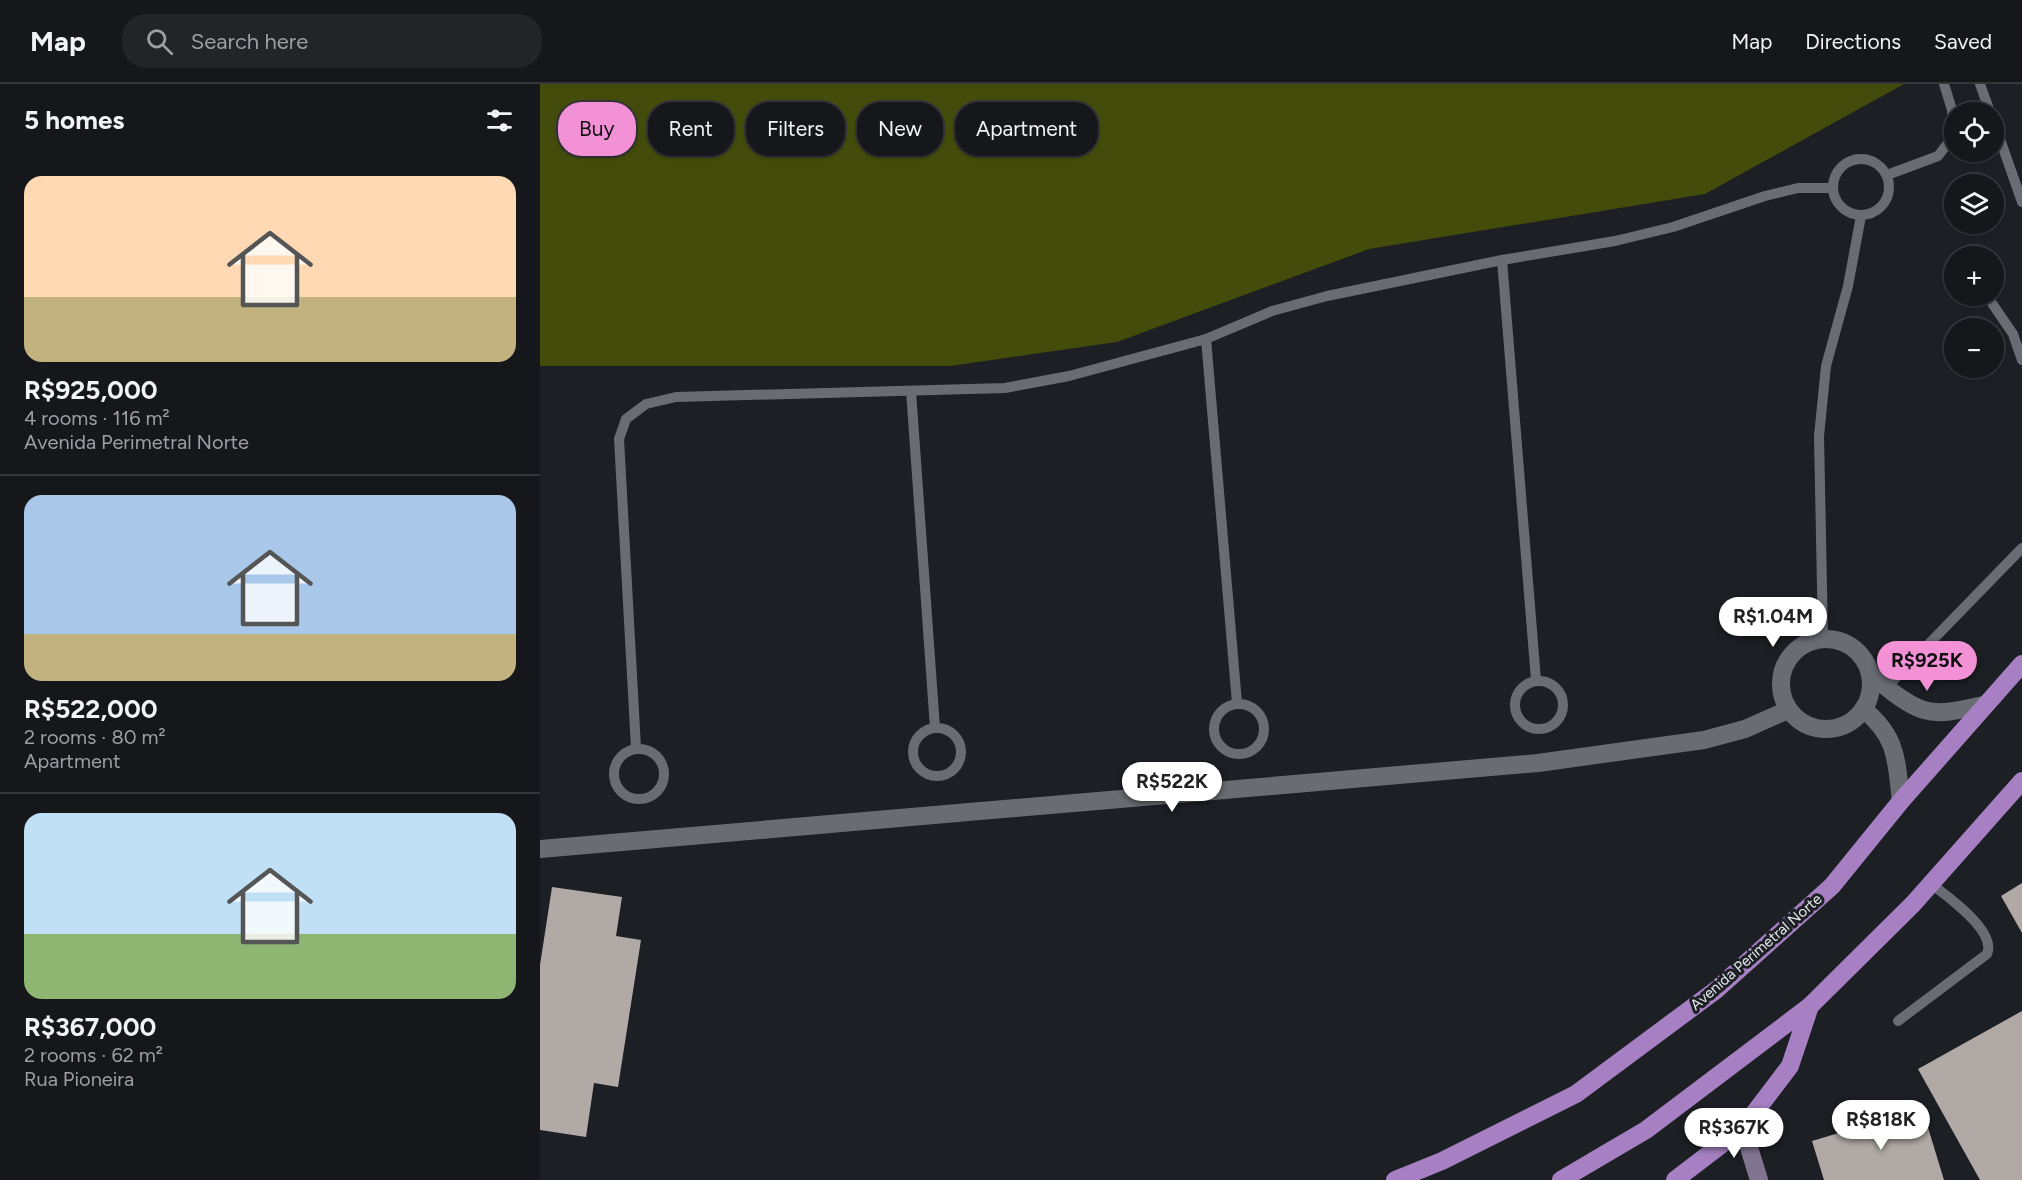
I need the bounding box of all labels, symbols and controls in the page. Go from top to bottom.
search box [122,14,542,68]
text: Map [30,24,86,58]
icon: search [143,25,176,58]
text: Search here [191,28,308,55]
text: Map [1731,29,1772,54]
text: Directions [1805,29,1901,54]
text: Saved [1934,29,1992,54]
chip: Buy [558,102,636,156]
chip: Rent [648,102,734,156]
chip: Filters [746,102,845,156]
chip: New [857,102,943,156]
chip: Apartment [955,102,1098,156]
map controls [1944,102,2004,378]
button: locate [1944,102,2004,162]
text: 5 homes [24,104,124,136]
icon: filters [483,104,516,137]
button: layers [1944,174,2004,234]
icon: home [216,215,324,323]
button: + [1944,246,2004,306]
button: − [1944,318,2004,378]
text: R$925,000 [24,374,158,406]
text: 4 rooms · 116 m² [24,406,170,430]
text: Avenida Perimetral Norte [24,430,249,454]
icon: home [216,534,324,642]
pin: R$1.04M [1718,597,1828,648]
text: R$1.04M [1733,604,1813,628]
pin: R$925K [1878,641,1976,692]
text: R$925K [1891,648,1963,672]
text: R$522,000 [24,693,158,725]
text: 2 rooms · 80 m² [24,725,166,749]
text: Apartment [24,749,121,773]
pin: R$522K [1123,762,1221,813]
text: R$522K [1136,769,1208,793]
icon: home [216,852,324,960]
street label: Avenida Perimetral Norte [1686,890,1826,1014]
text: R$367,000 [24,1011,156,1043]
text: 2 rooms · 62 m² [24,1043,163,1067]
text: Rua Pioneira [24,1067,134,1091]
pin: R$818K [1832,1100,1930,1151]
text: R$818K [1846,1107,1916,1131]
pin: R$367K [1685,1108,1783,1159]
text: R$367K [1698,1115,1770,1139]

